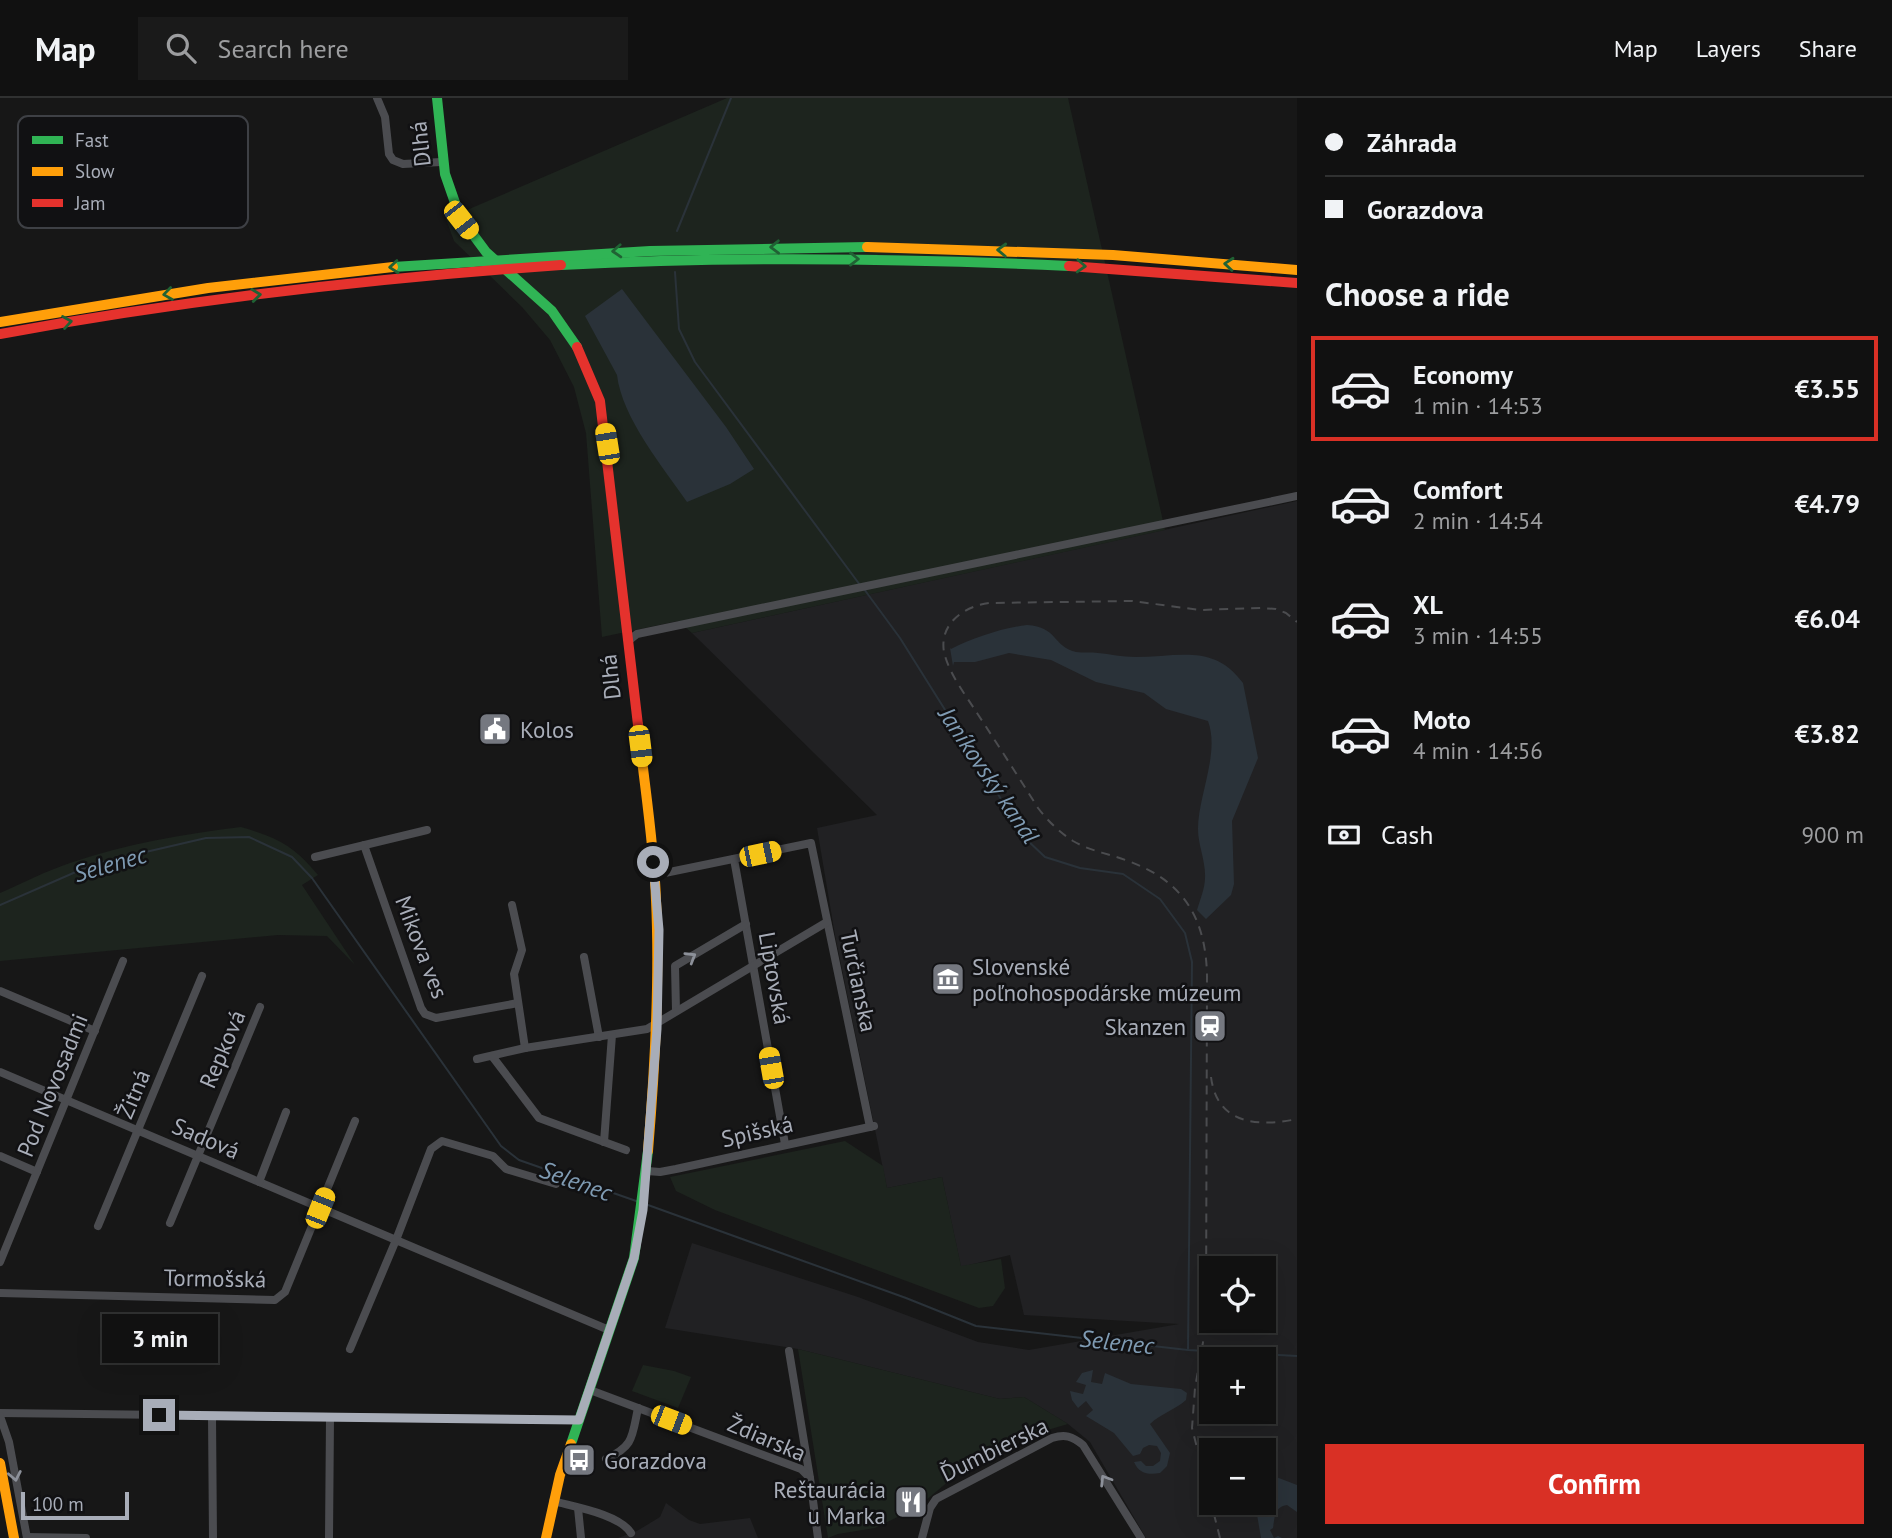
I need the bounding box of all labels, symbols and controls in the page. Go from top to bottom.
search box [138,17,628,80]
text: Map [35,27,96,70]
icon: search [162,29,200,67]
text: Search here [218,32,349,65]
text: Map [1614,33,1658,64]
text: Layers [1696,33,1761,64]
text: Share [1799,33,1857,64]
legend [18,116,248,228]
street label: Dlhá [403,120,437,168]
text: Záhrada [1367,126,1457,159]
text: Fast [75,128,109,152]
text: Slow [75,159,115,183]
text: Jam [74,191,105,215]
text: Gorazdova [1367,193,1484,226]
car [440,197,483,243]
one-way arrow [769,239,779,255]
one-way arrow [996,243,1007,258]
one-way arrow [611,244,622,259]
one-way arrow [849,251,859,267]
one-way arrow [1223,256,1235,271]
one-way arrow [1076,258,1087,273]
one-way arrow [388,259,399,274]
text: Choose a ride [1325,273,1510,315]
one-way arrow [162,287,174,302]
one-way arrow [250,287,261,302]
one-way arrow [61,315,73,330]
icon: car [1329,357,1392,420]
text: Economy [1413,358,1513,391]
text: €3.55 [1795,372,1860,405]
text: 1 min · 14:53 [1413,391,1543,420]
car [594,422,621,466]
icon: car [1329,472,1392,535]
text: Comfort [1413,473,1503,506]
text: €4.79 [1795,487,1860,520]
text: 2 min · 14:54 [1413,506,1543,535]
icon: car [1329,587,1392,650]
text: XL [1413,588,1443,621]
text: €6.04 [1795,602,1860,635]
text: 3 min · 14:55 [1413,621,1543,650]
street label: Dlhá [593,653,627,701]
water label: Janíkovský kanál [931,699,1047,850]
icon: car [1329,702,1392,765]
text: Moto [1413,703,1471,736]
public building icon: Kolos [476,710,514,748]
place label: Kolos [520,715,574,744]
text: €3.82 [1795,717,1860,750]
car [628,724,653,768]
text: 4 min · 14:56 [1413,736,1543,765]
icon: cash [1325,816,1363,854]
text: Cash [1381,818,1433,851]
text: 900 m [1802,820,1864,849]
water label: Selenec [70,839,151,889]
car [738,839,783,869]
route start [637,846,669,878]
street label: Mikova ves [389,892,455,1002]
street label: Turčianska [834,928,884,1034]
street label: Liptovská [753,930,797,1026]
one-way arrow [683,952,696,965]
place label: Slovenské poľnohospodárske múzeum [972,952,1241,1007]
museum icon: Slovenské poľnohospodárske múzeum [929,960,967,998]
street label: Repková [193,1006,251,1092]
station icon: Skanzen [1191,1007,1229,1045]
street label: Pod Novosadmi [10,1009,94,1161]
place label: Skanzen [1105,1012,1186,1041]
car [758,1045,785,1091]
street label: Žitná [110,1065,156,1123]
street label: Spišská [718,1109,796,1153]
street label: Sadová [168,1111,244,1165]
water label: Selenec [536,1154,617,1209]
car [303,1185,338,1231]
map controls [1199,1256,1276,1515]
button: locate [1199,1256,1276,1333]
street label: Tormošská [163,1263,267,1293]
callout: 3 min [101,1314,217,1362]
water label: Selenec [1078,1323,1157,1361]
text: 3 min [132,1324,188,1353]
button: + [1199,1347,1276,1424]
route end [143,1399,175,1431]
car [648,1403,695,1437]
street label: Ždiarska [723,1409,811,1467]
street label: Ďumbierska [935,1410,1053,1488]
button: − [1199,1438,1276,1515]
bus stop icon: Gorazdova [560,1441,598,1479]
button: Confirm [1325,1444,1864,1524]
place label: Gorazdova [604,1446,707,1475]
one-way arrow [7,1470,22,1482]
place label: Reštaurácia u Marka [773,1475,886,1530]
one-way arrow [1100,1475,1113,1488]
restaurant icon: Reštaurácia u Marka [892,1483,930,1521]
scale bar [21,1489,130,1521]
text: 100 m [32,1492,84,1516]

